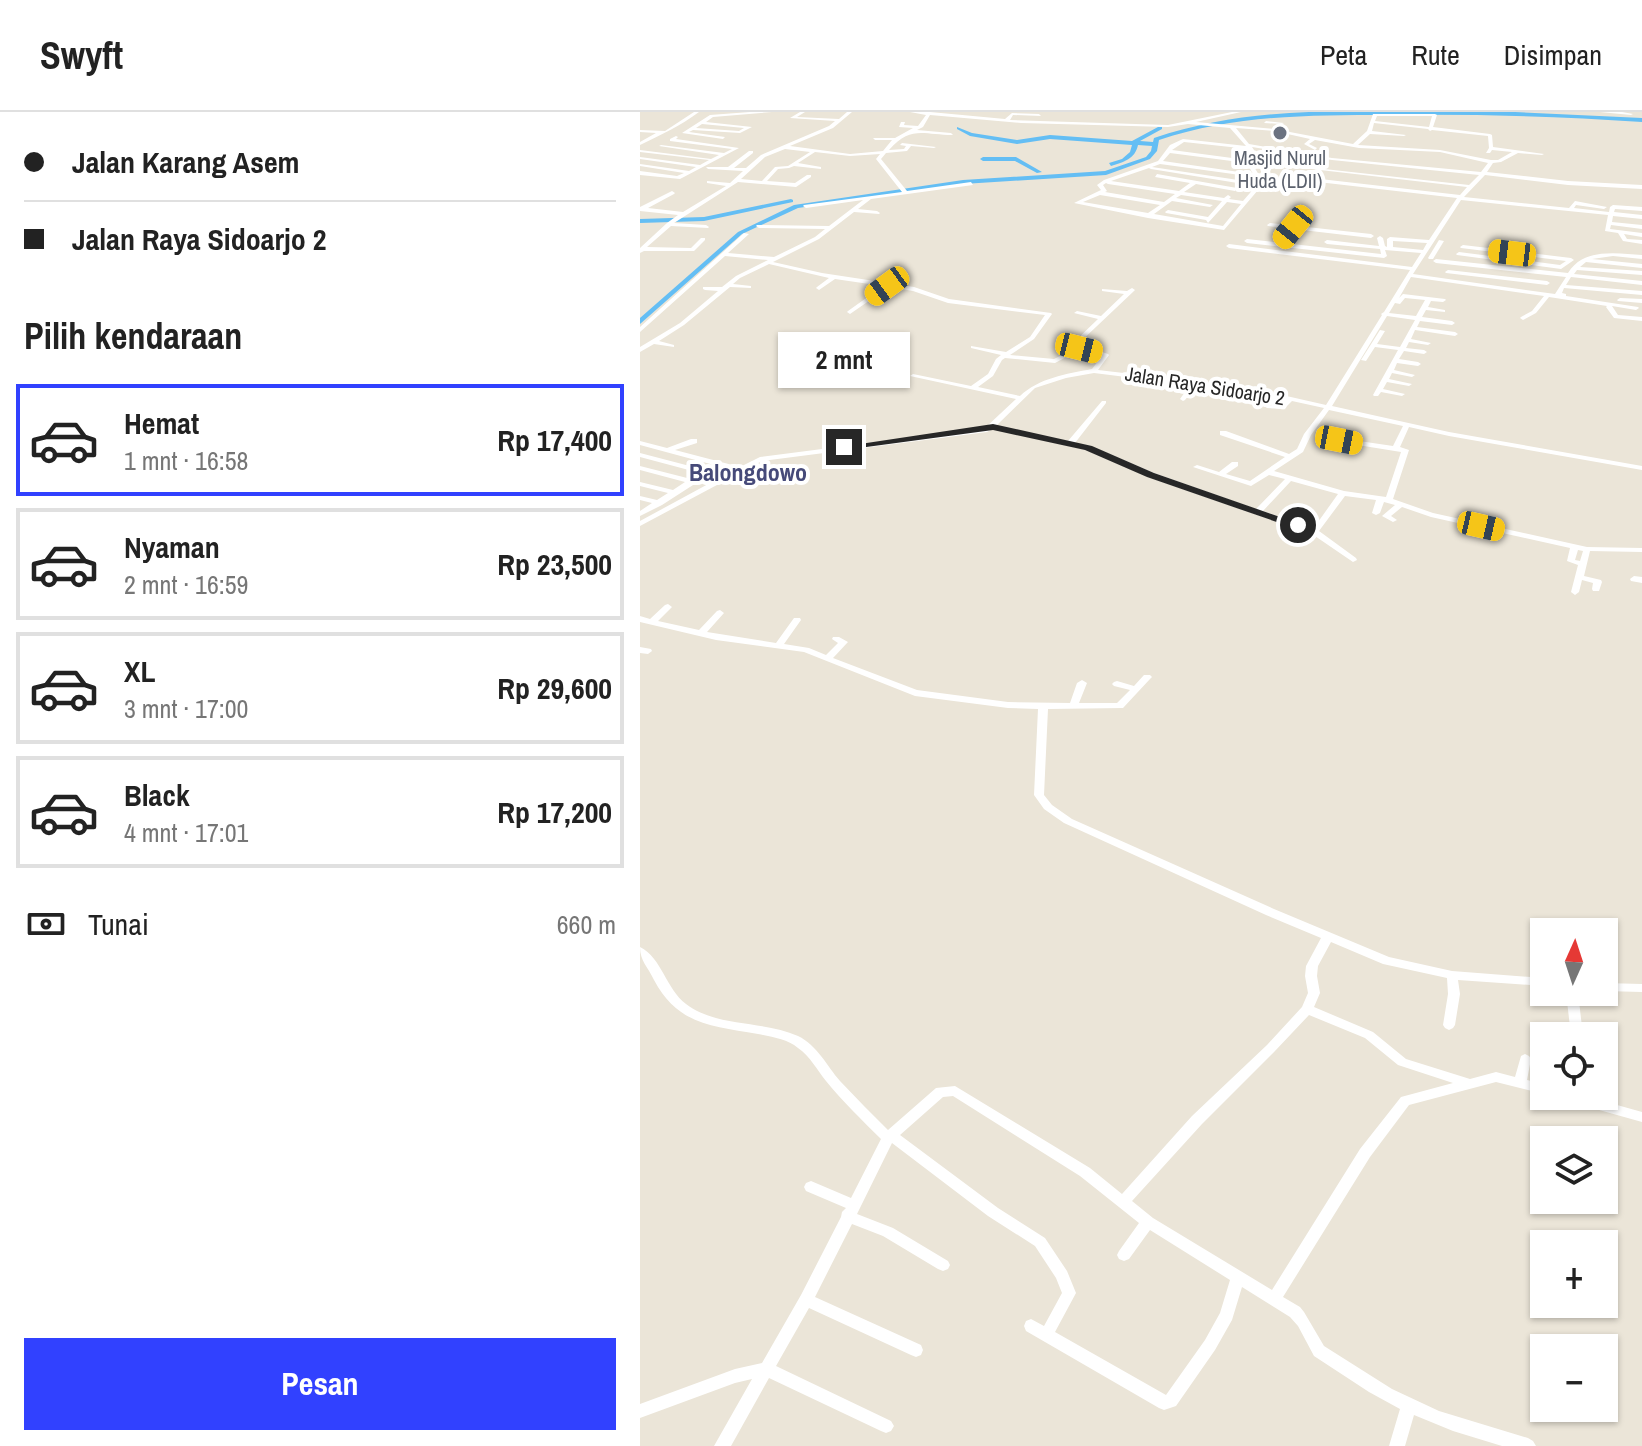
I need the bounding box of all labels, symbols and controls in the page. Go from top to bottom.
text: Swyft [40,30,123,81]
text: Peta [1320,36,1367,74]
text: Rute [1411,36,1460,74]
text: Disimpan [1504,36,1602,74]
marker: Masjid Nurul Huda (LDII) [1271,124,1289,142]
text: Jalan Karang Asem [72,142,299,182]
place label: Masjid Nurul Huda (LDII) [1234,144,1326,194]
car [1269,201,1317,253]
text: Jalan Raya Sidoarjo 2 [72,219,326,259]
car [1487,238,1537,268]
car [861,262,913,310]
text: Pilih kendaraan [24,312,242,360]
callout: 2 mnt [778,331,910,387]
car [1053,331,1105,365]
text: 2 mnt [816,342,872,377]
street label: Jalan Raya Sidoarjo 2 [1123,360,1287,411]
text: Hemat [124,403,199,443]
icon: car [28,404,100,476]
text: Rp 17,400 [497,420,612,460]
car [1313,424,1365,456]
route end [826,429,862,465]
text: 1 mnt · 16:58 [124,443,248,478]
district label: Balongdowo [689,456,807,488]
route start [1280,507,1316,543]
car [1455,509,1507,543]
text: Nyaman [124,527,220,567]
icon: car [28,528,100,600]
text: Rp 23,500 [497,544,612,584]
text: 2 mnt · 16:59 [124,567,248,602]
text: XL [124,651,155,691]
icon: car [28,652,100,724]
text: Rp 29,600 [497,668,612,708]
text: 3 mnt · 17:00 [124,691,248,726]
text: Black [124,775,190,815]
icon: car [28,776,100,848]
text: Rp 17,200 [497,792,612,832]
text: 4 mnt · 17:01 [124,815,248,850]
icon: cash [24,902,68,946]
text: Tunai [88,904,149,944]
text: 660 m [557,907,616,942]
north arrow [1530,918,1618,1006]
map controls [1530,918,1618,1422]
button: locate [1530,1022,1618,1110]
button: layers [1530,1126,1618,1214]
button: + [1530,1230,1618,1318]
button: − [1530,1334,1618,1422]
button: Pesan [24,1338,616,1430]

